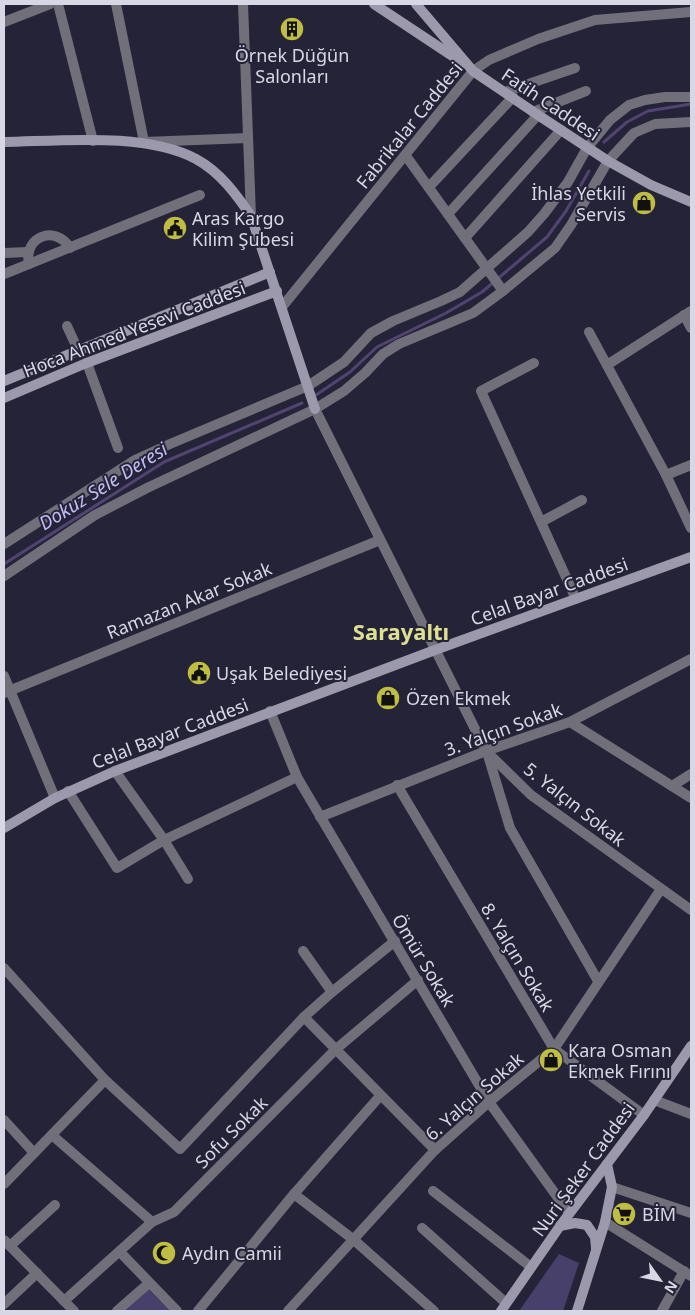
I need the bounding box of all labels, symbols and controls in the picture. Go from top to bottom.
building icon: Örnek Düğün Salonları [279,16,305,42]
place label: Örnek Düğün Salonları [235,43,349,88]
street label: Fabrikalar Caddesi [351,57,467,193]
street label: Fatih Caddesi [497,62,605,146]
place label: İhlas Yetkili Servis [531,181,626,226]
shop icon: İhlas Yetkili Servis [631,190,657,216]
place label: Aras Kargo Kilim Şubesi [192,206,294,251]
public building icon: Aras Kargo Kilim Şubesi [162,215,188,241]
street label: Hoca Ahmed Yesevi Caddesi [19,275,249,383]
water label: Dokuz Sele Deresi [34,435,173,536]
street label: Celal Bayar Caddesi [467,551,631,631]
street label: Ramazan Akar Sokak [103,556,275,644]
district label: Sarayaltı [353,616,449,646]
public building icon: Uşak Belediyesi [186,660,212,686]
place label: Uşak Belediyesi [216,661,347,685]
shop icon: Özen Ekmek [375,685,401,711]
place label: Özen Ekmek [406,686,511,710]
street label: Celal Bayar Caddesi [88,692,252,774]
street label: 3. Yalçın Sokak [441,697,565,761]
street label: 5. Yalçın Sokak [519,757,631,852]
street label: 8. Yalçın Sokak [476,898,560,1016]
street label: Ömür Sokak [387,909,461,1011]
place label: Kara Osman Ekmek Fırını [568,1038,672,1083]
street label: 6. Yalçın Sokak [420,1046,529,1145]
shop icon: Kara Osman Ekmek Fırını [538,1047,564,1073]
street label: Sofu Sokak [190,1090,273,1173]
street label: Nuri Şeker Caddesi [526,1097,640,1241]
supermarket icon: BİM [611,1201,637,1227]
place label: BİM [642,1202,676,1226]
mosque icon: Aydın Camii [151,1240,177,1266]
place label: Aydın Camii [182,1241,282,1265]
north arrow [635,1255,685,1305]
text: N [660,1277,682,1297]

